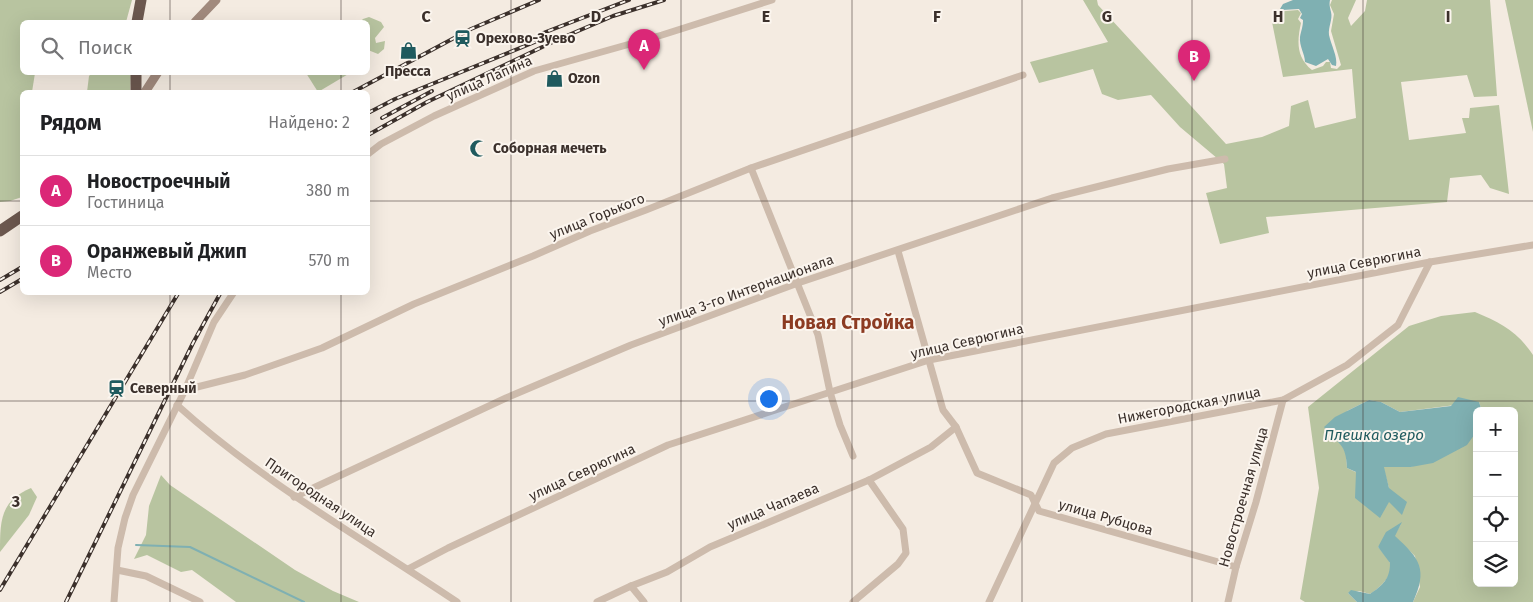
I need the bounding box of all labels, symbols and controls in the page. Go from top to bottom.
text: C [421,7,431,26]
text: D [591,7,601,26]
text: E [762,7,770,26]
text: F [933,7,941,26]
text: G [1102,7,1112,26]
text: H [1273,7,1283,26]
text: I [1446,7,1450,26]
search box [20,20,370,75]
station icon: Орехово-Зуево [452,28,472,48]
pin: A [628,29,660,70]
place label: Орехово-Зуево [476,30,575,47]
icon: search [38,34,66,62]
text: Поиск [78,36,132,59]
pin: B [1178,40,1210,81]
shop icon: Пресса [398,41,418,61]
street label: улица Лапина [444,52,535,105]
place label: Пресса [385,63,431,80]
shop icon: Ozon [544,68,564,88]
place label: Ozon [568,70,600,87]
text: Рядом [40,110,101,136]
text: Найдено: 2 [268,113,350,132]
mosque icon: Соборная мечеть [469,138,489,158]
place label: Соборная мечеть [493,140,607,157]
text: Новостроечный [87,170,231,193]
text: A [51,181,61,200]
text: 380 m [306,181,350,200]
street label: улица Горького [547,190,647,243]
text: Гостиница [87,193,165,212]
text: Оранжевый Джип [87,240,247,263]
street label: улица Севрюгина [1306,243,1422,282]
text: B [51,251,61,270]
text: 570 m [309,251,350,270]
street label: улица 3-го Интернационала [656,251,836,330]
text: Место [87,263,132,282]
district label: Новая Стройка [782,311,914,334]
street label: улица Севрюгина [909,320,1025,363]
station icon: Северный [106,378,126,398]
place label: Северный [130,380,196,397]
street label: Нижегородская улица [1116,383,1262,428]
your location [756,386,782,412]
map controls [1473,407,1518,587]
button: + [1473,407,1518,452]
street label: Новостроечная улица [1215,425,1272,569]
water label: Плешка озеро [1324,426,1424,444]
street label: улица Севрюгина [526,440,638,505]
button: − [1473,452,1518,497]
street label: Пригородная улица [262,454,380,541]
street label: улица Чапаева [725,480,822,533]
text: 3 [11,492,20,511]
street label: улица Рубцова [1057,496,1155,539]
button: locate [1473,497,1518,542]
button: layers [1473,542,1518,587]

